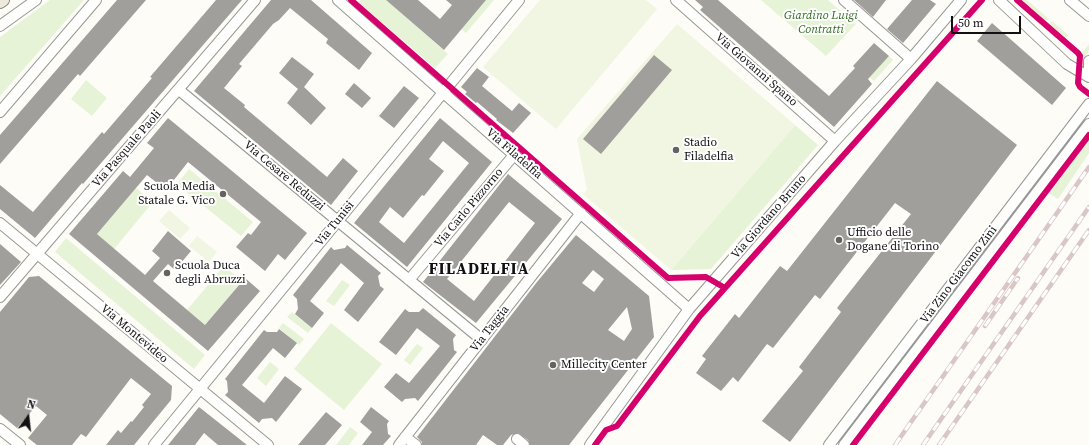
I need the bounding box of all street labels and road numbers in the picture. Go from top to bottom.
street label: Via Giovanni Spano [712,30,800,110]
street label: Via Pasquale Paoli [90,107,164,191]
street label: Via Filadelfia [483,126,545,182]
street label: Via Cesare Reduzzi [241,138,327,214]
street label: Via Carlo Pizzorno [432,165,506,251]
street label: Via Giordano Bruno [729,172,809,262]
street label: Via Tunisi [312,199,358,249]
street label: Via Zino Giacomo Zini [918,223,1000,327]
street label: Via Montevideo [97,302,171,366]
street label: Via Taggia [467,303,513,355]

